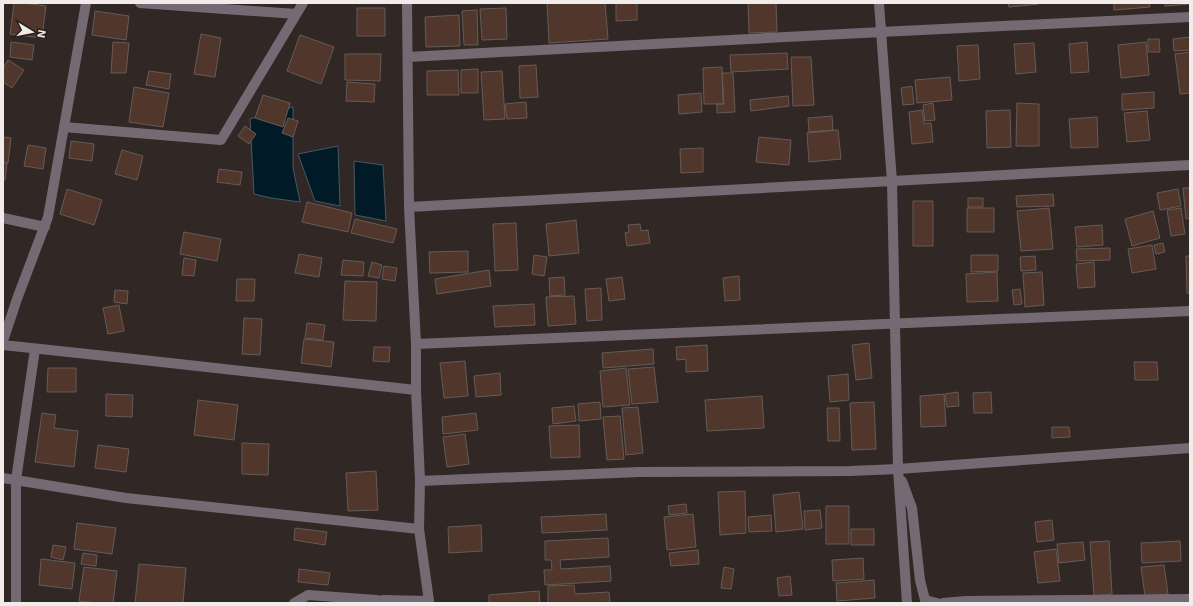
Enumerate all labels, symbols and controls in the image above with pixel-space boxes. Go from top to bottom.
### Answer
north arrow [12,12,52,52]
text: N [35,29,49,39]

